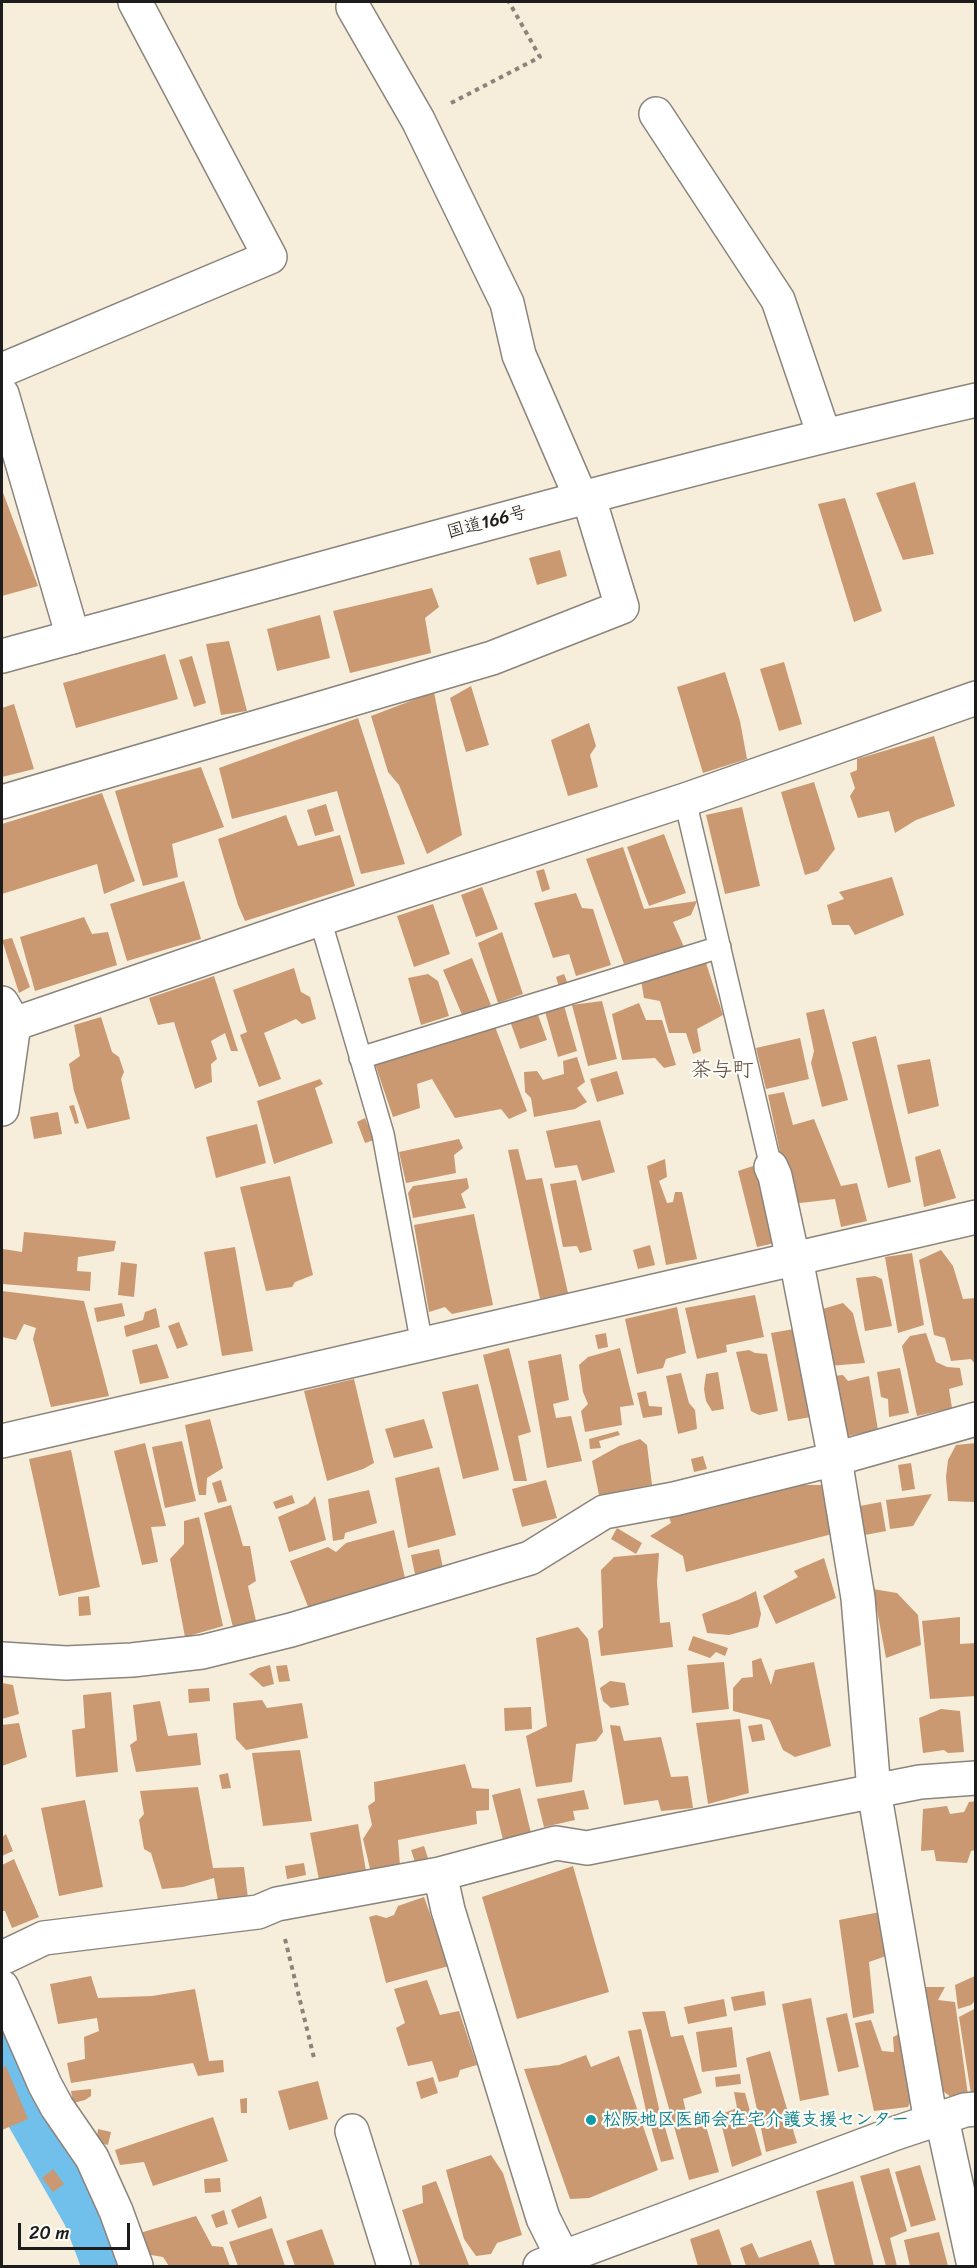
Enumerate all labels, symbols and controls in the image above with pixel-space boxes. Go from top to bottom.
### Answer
street label: 国道166号 [445,502,529,544]
district label: 茶与町 [691,1058,753,1084]
place label: 松阪地区医師会在宅介護支援センター [603,2109,909,2131]
marker: 松阪地区医師会在宅介護支援センター [584,2113,598,2127]
scale bar [21,2211,134,2249]
text: 20 m [29,2217,69,2249]

